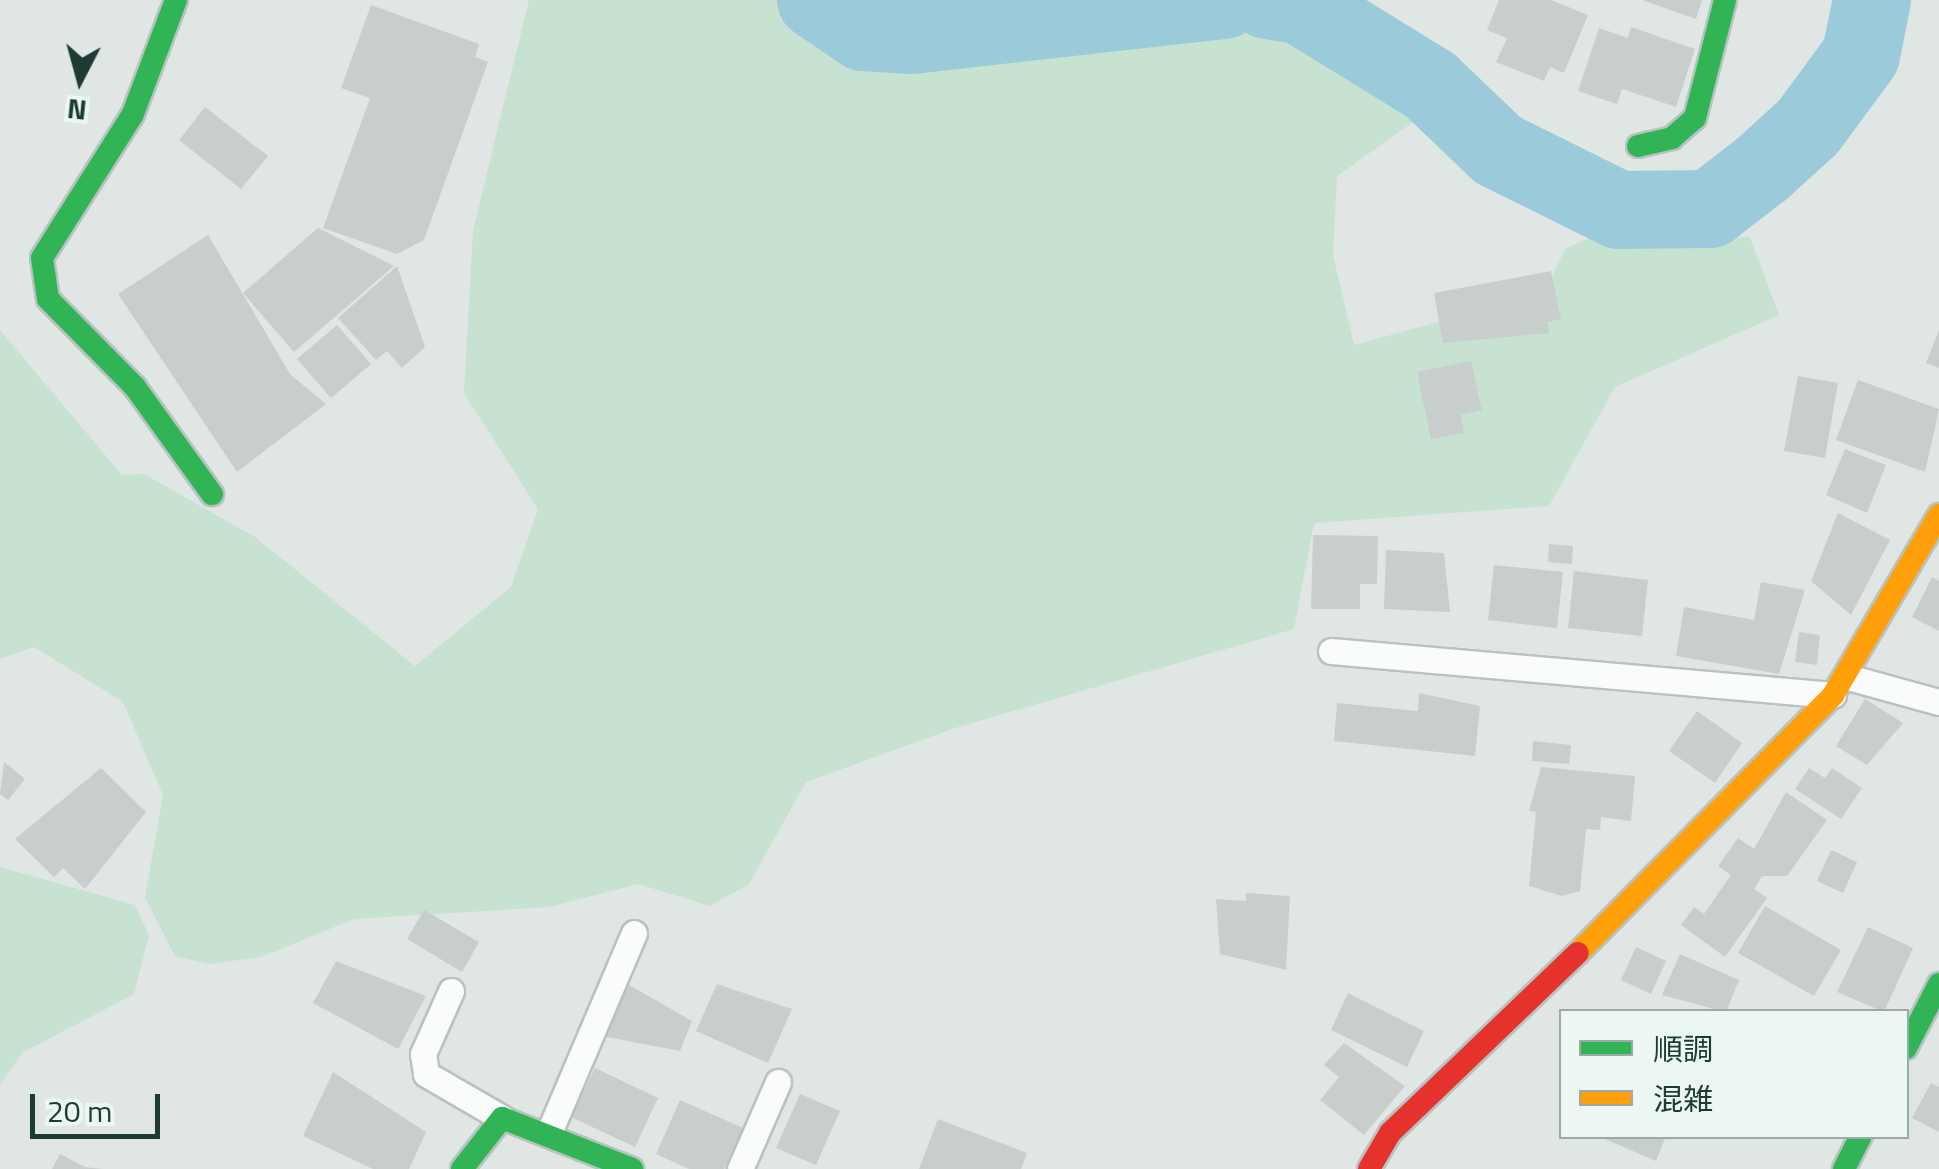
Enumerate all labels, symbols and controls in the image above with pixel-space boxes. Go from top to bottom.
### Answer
north arrow [30,30,130,130]
text: N [65,88,89,133]
legend [1559,1009,1909,1139]
text: 順調 [1653,1026,1713,1072]
scale bar [35,1074,165,1136]
text: 混雑 [1653,1076,1713,1122]
text: 20 m [47,1088,112,1134]

